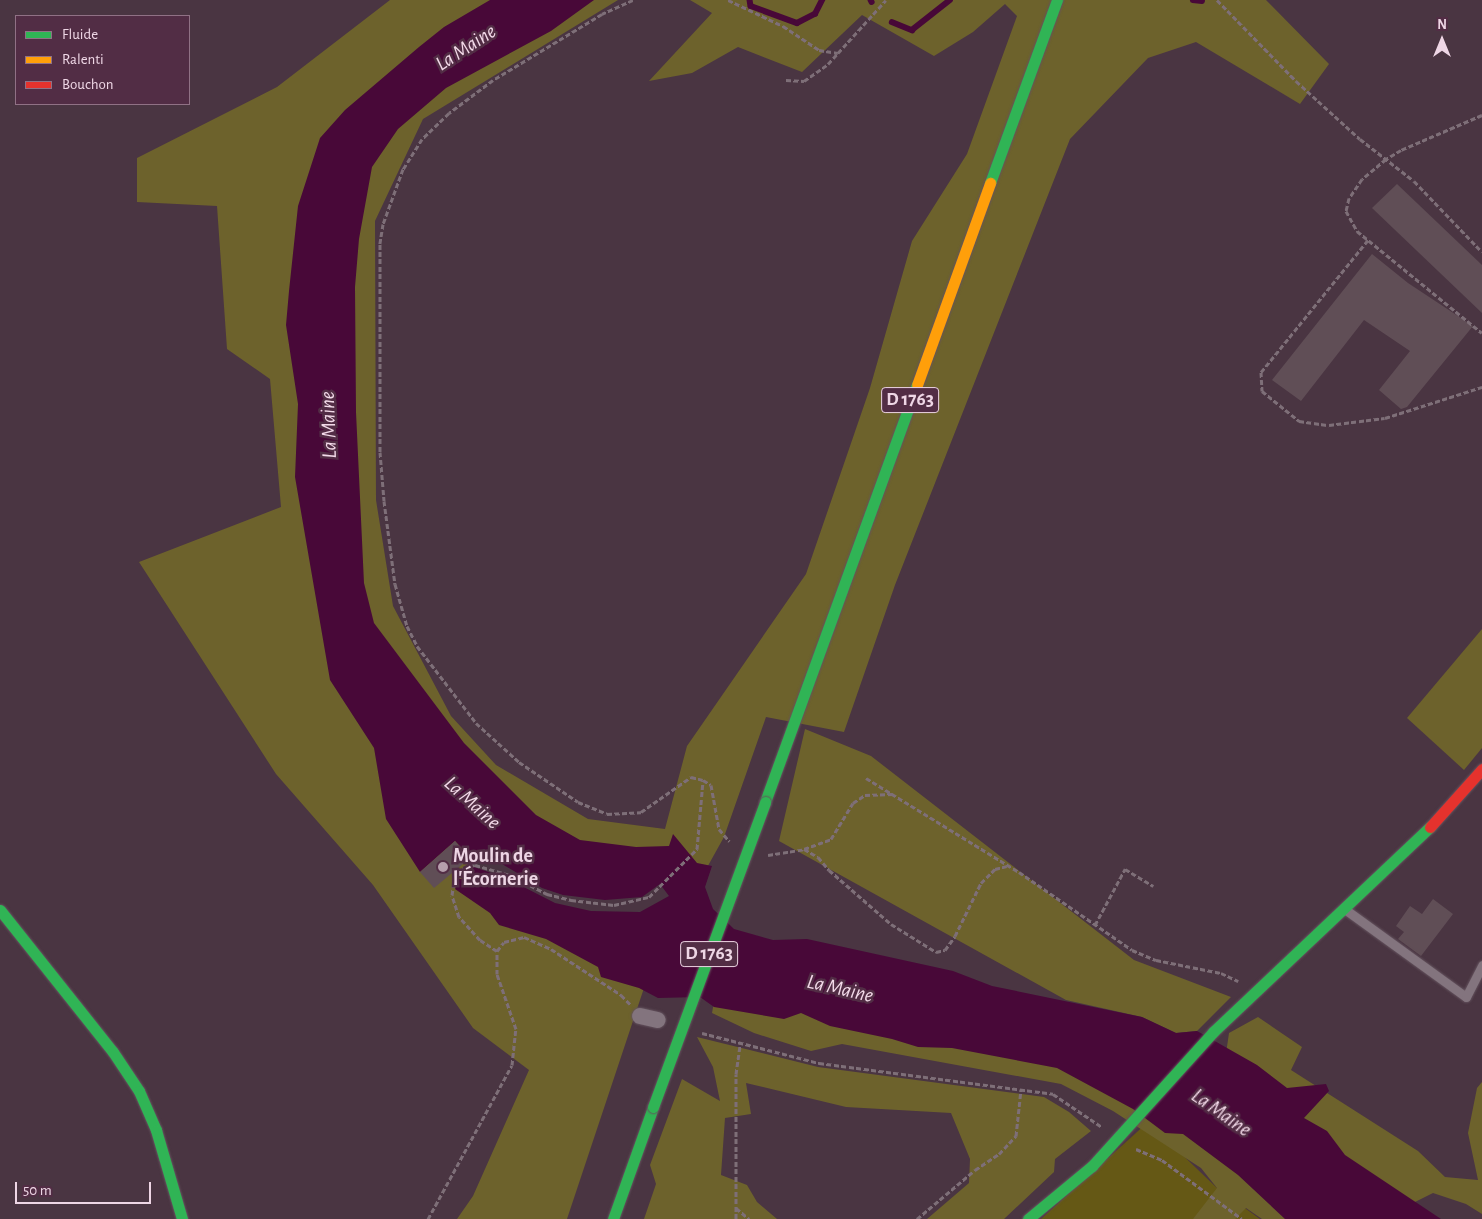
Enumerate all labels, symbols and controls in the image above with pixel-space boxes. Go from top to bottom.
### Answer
legend [15,15,190,105]
north arrow [1417,15,1467,65]
text: N [1437,18,1447,32]
water label: La Maine [431,19,501,77]
text: Fluide [62,27,98,42]
text: Ralenti [62,52,104,67]
text: Bouchon [62,77,113,92]
road number: D 1763 [880,384,940,416]
water label: La Maine [315,391,343,459]
water label: La Maine [439,771,505,835]
place label: Moulin de l'Écornerie [453,844,538,891]
marker: Moulin de l'Écornerie [437,861,449,873]
road number: D 1763 [679,938,739,971]
water label: La Maine [804,969,876,1009]
water label: La Maine [1186,1083,1256,1143]
scale bar [18,1172,154,1204]
text: 50 m [23,1183,52,1198]

